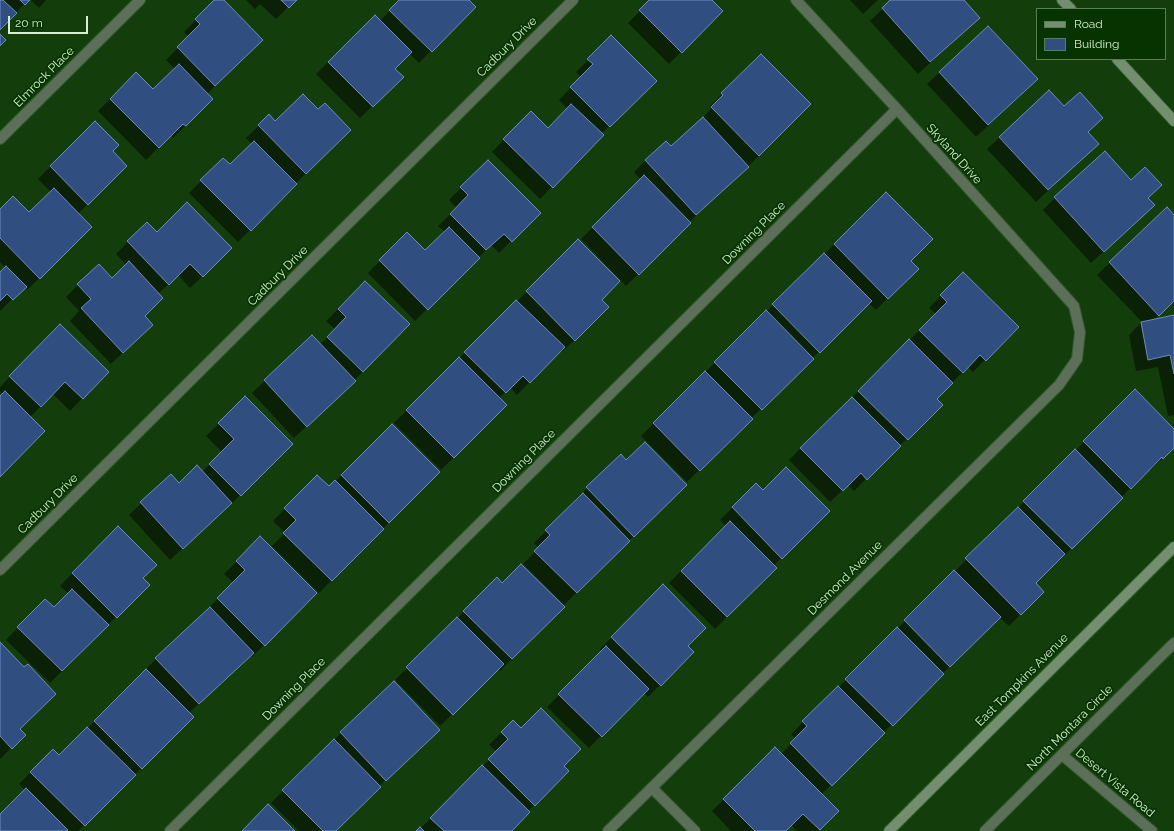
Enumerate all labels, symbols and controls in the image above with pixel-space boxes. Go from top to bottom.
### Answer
scale bar [10,8,90,34]
legend [1036,8,1166,60]
street label: Cadbury Drive [474,14,540,80]
text: 20 m [15,16,43,30]
text: Road [1074,17,1103,31]
text: Building [1074,37,1120,51]
street label: Elmrock Place [11,44,77,110]
street label: Skyland Drive [923,121,985,187]
street label: Downing Place [720,199,788,267]
street label: Cadbury Drive [245,243,311,309]
street label: Downing Place [490,427,558,495]
street label: Cadbury Drive [15,471,81,537]
street label: Desmond Avenue [805,538,885,618]
street label: East Tompkins Avenue [973,631,1071,729]
street label: Downing Place [260,655,328,723]
street label: North Montara Circle [1024,682,1116,774]
street label: Desert Vista Road [1073,746,1157,820]

